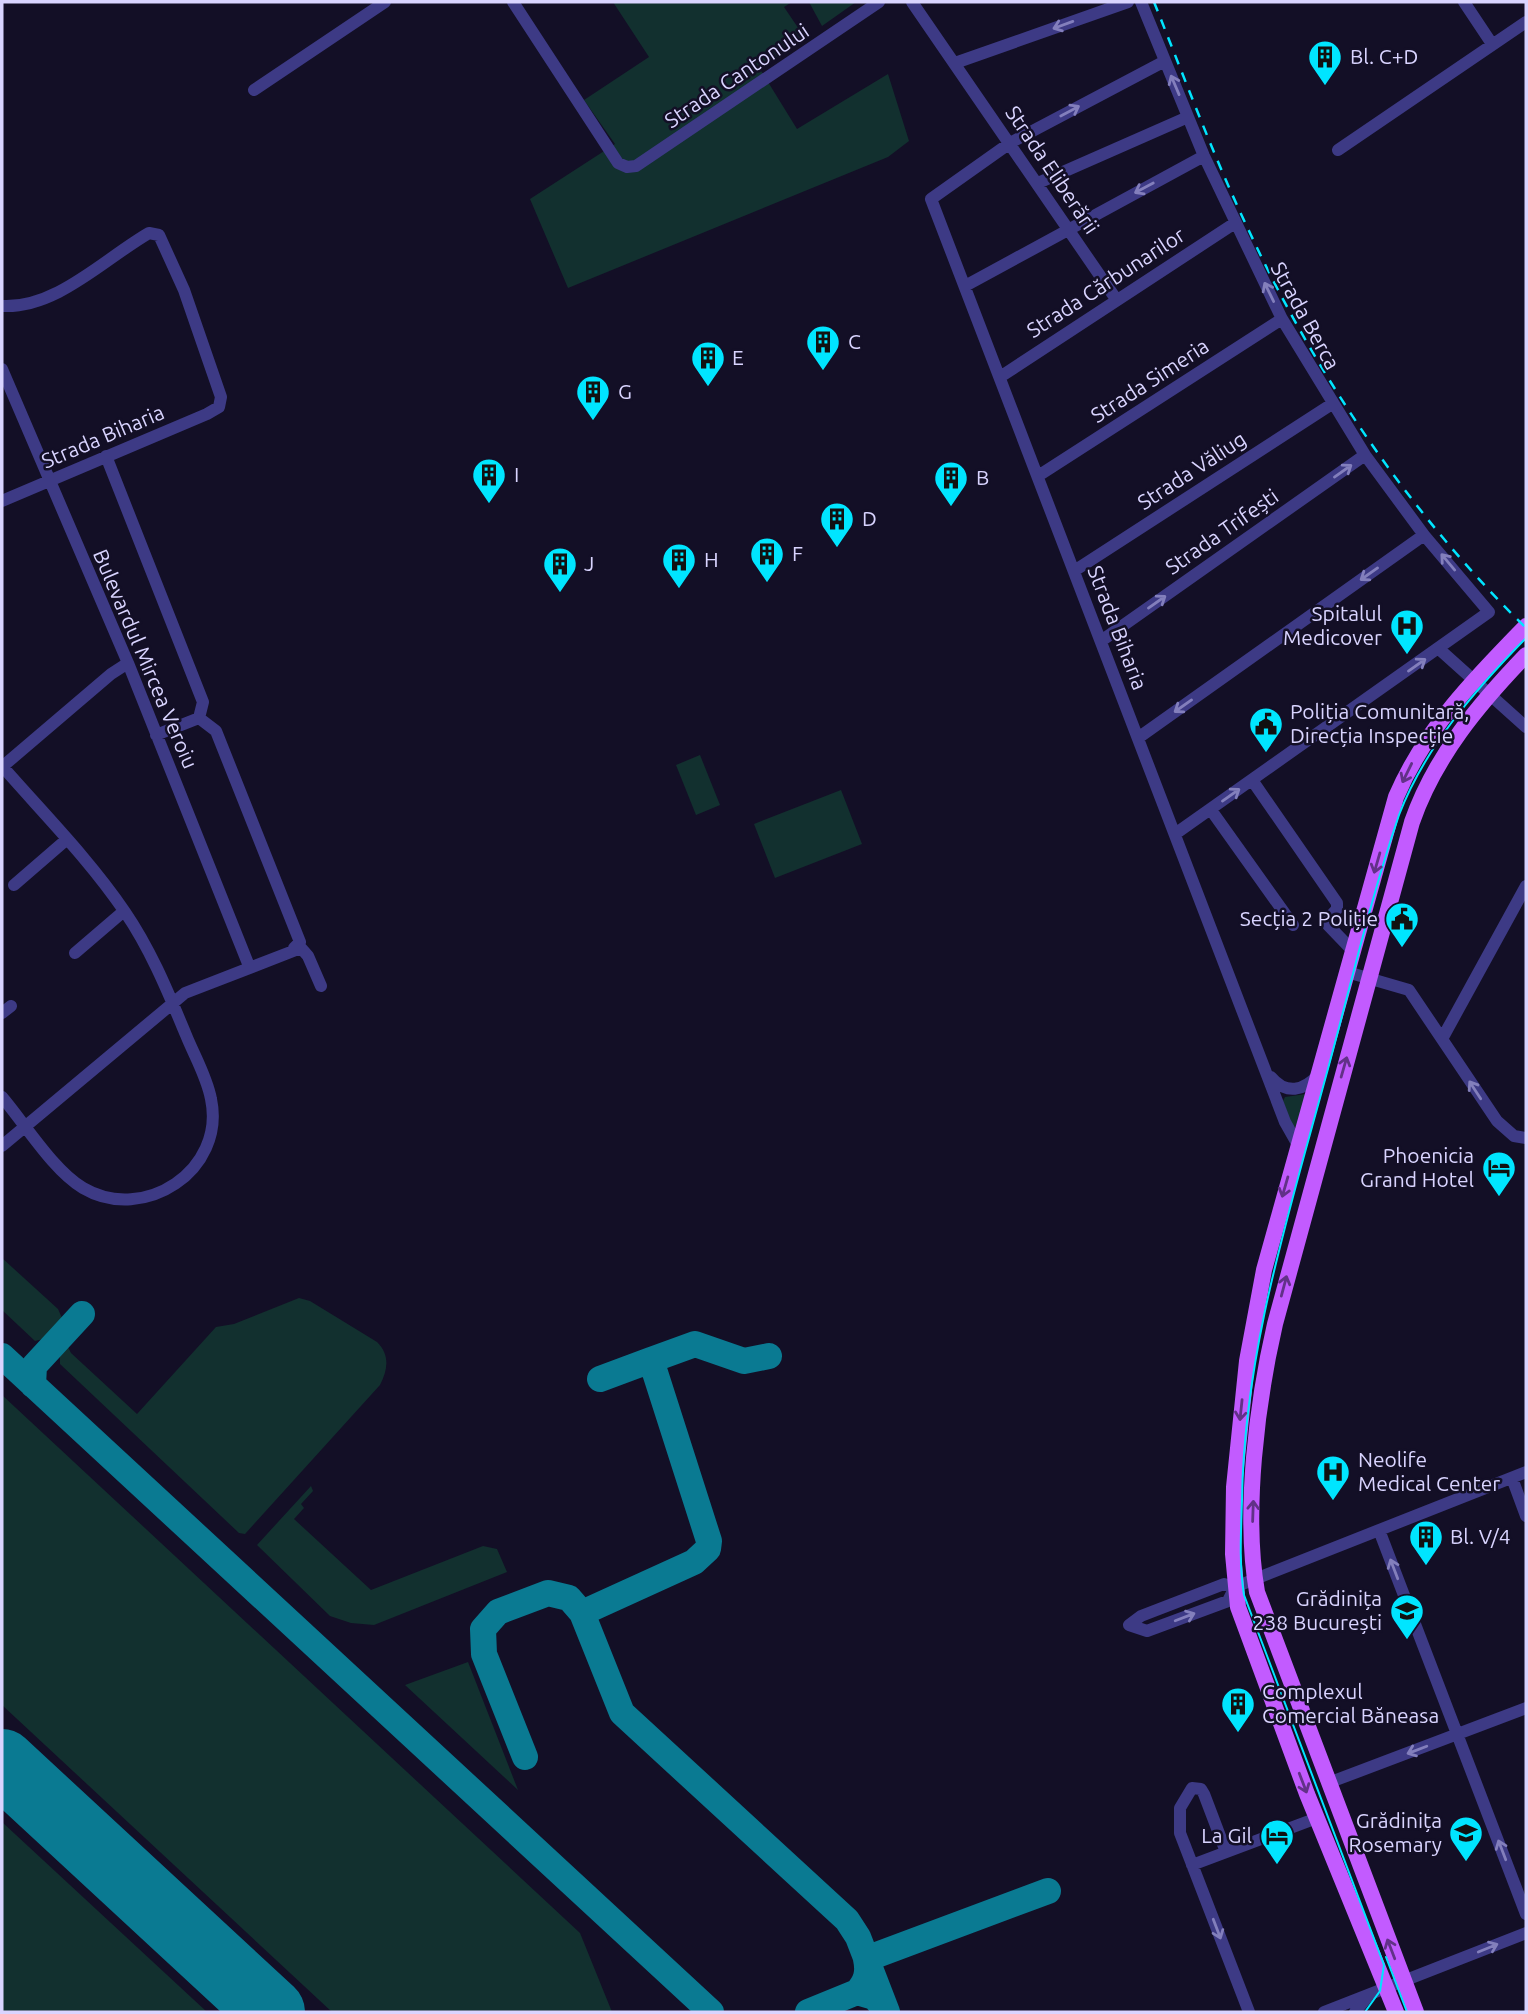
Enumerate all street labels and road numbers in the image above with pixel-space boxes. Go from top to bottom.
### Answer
street label: Strada Cantonului [660,18,813,132]
street label: Strada Eliberării [1001,101,1104,238]
street label: Strada Cărbunarilor [1022,222,1189,342]
street label: Strada Berca [1266,258,1345,373]
street label: Strada Simeria [1086,333,1213,427]
street label: Strada Biharia [38,399,168,473]
street label: Strada Văliug [1133,426,1250,514]
street label: Strada Trifești [1160,484,1282,579]
street label: Bulevardul Mircea Veroiu [89,545,203,772]
street label: Strada Biharia [1083,562,1153,693]

